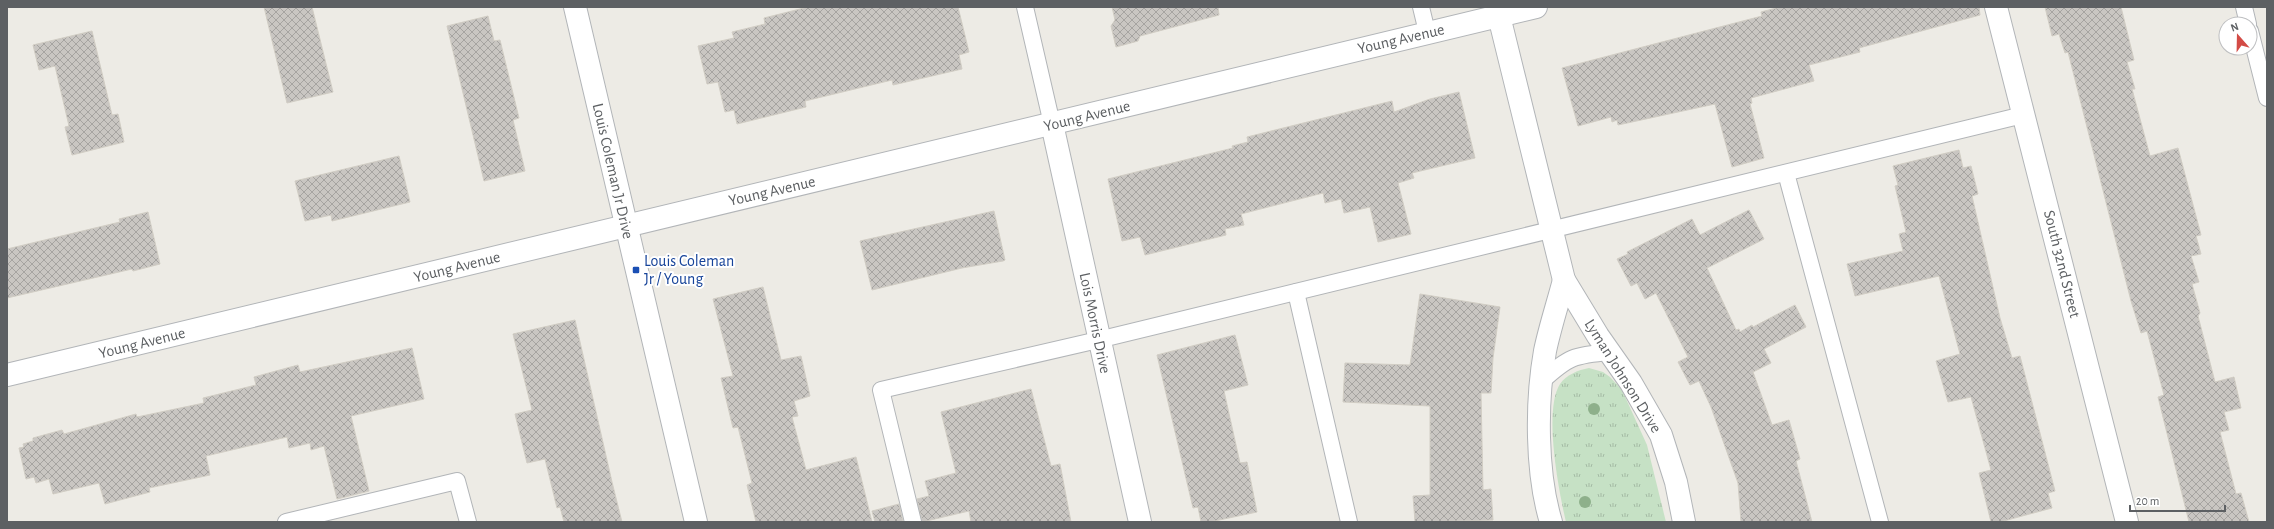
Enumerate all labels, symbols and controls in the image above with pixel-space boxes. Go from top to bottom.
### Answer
north arrow [2218,16,2258,56]
street label: Young Avenue [1356,21,1446,57]
text: N [2229,21,2240,34]
street label: Young Avenue [1042,98,1132,134]
street label: Louis Coleman Jr Drive [590,102,636,240]
street label: Young Avenue [727,173,817,209]
street label: South 32nd Street [2041,209,2083,319]
street label: Young Avenue [412,249,502,285]
place label: Louis Coleman Jr / Young [644,253,734,287]
marker: Louis Coleman Jr / Young [631,265,641,275]
street label: Lois Morris Drive [1076,271,1114,375]
street label: Lyman Johnson Drive [1581,316,1664,436]
street label: Young Avenue [97,325,187,361]
scale bar [2130,487,2225,513]
text: 20 m [2136,495,2159,507]

